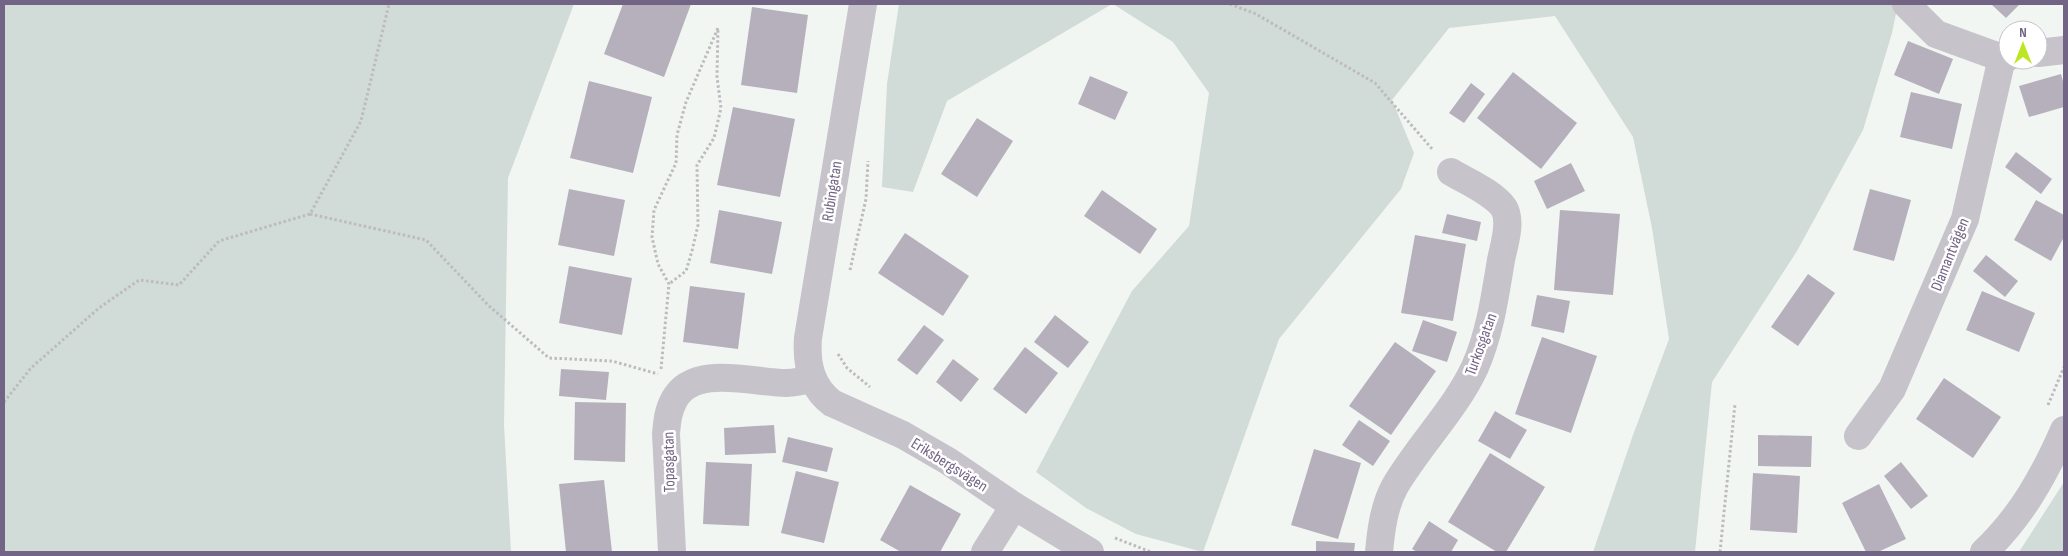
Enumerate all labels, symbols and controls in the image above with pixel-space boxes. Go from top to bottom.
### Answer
north arrow [1998,20,2048,70]
text: N [2019,24,2027,41]
street label: Rubingatan [818,160,847,223]
street label: Diamantvägen [1927,215,1974,294]
street label: Turkosgatan [1461,311,1501,378]
street label: Topasgatan [659,431,680,492]
street label: Eriksbergsvägen [907,434,991,496]

